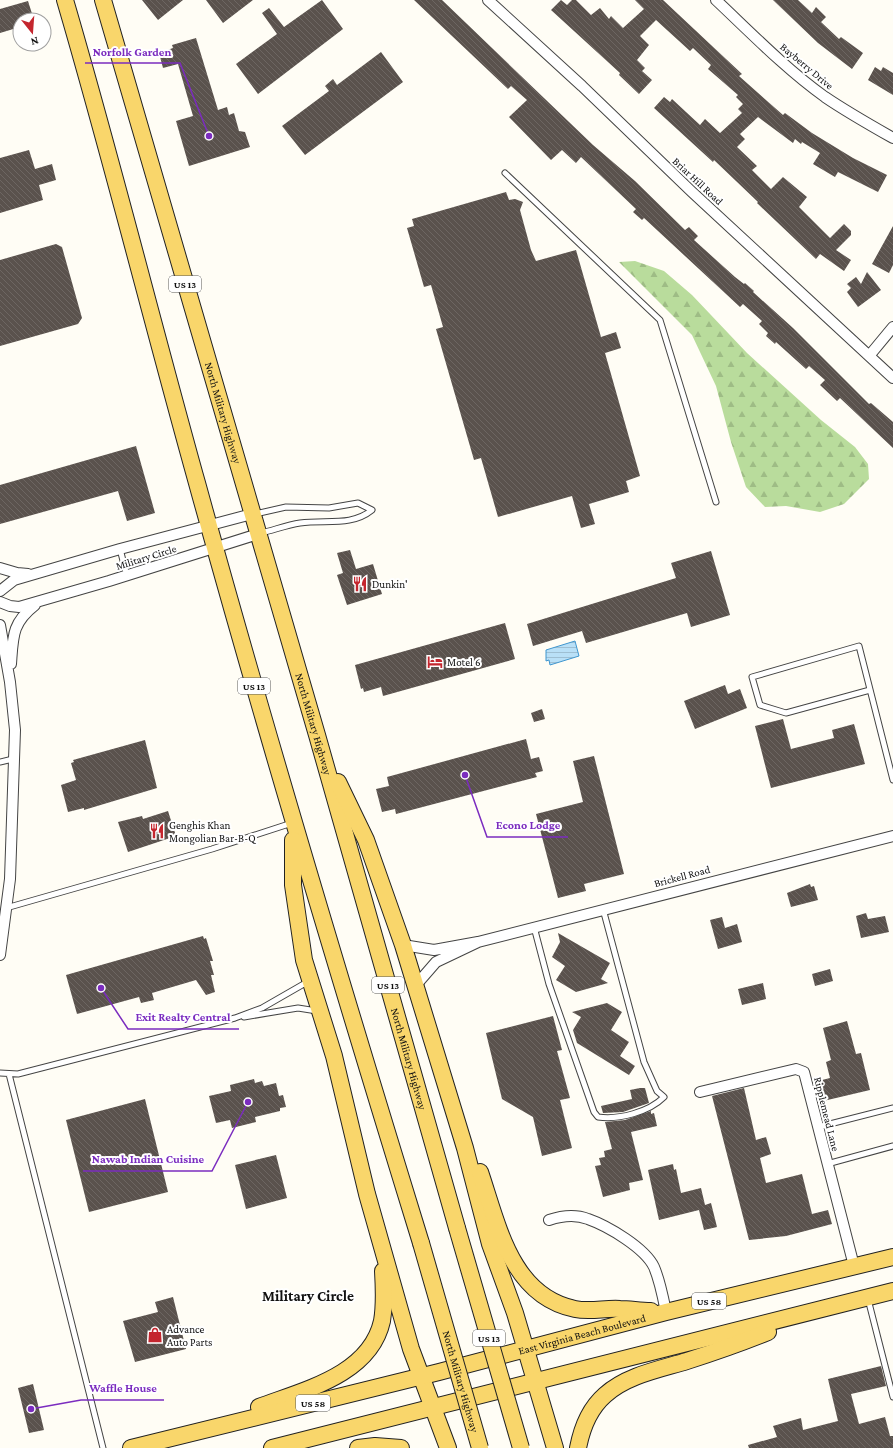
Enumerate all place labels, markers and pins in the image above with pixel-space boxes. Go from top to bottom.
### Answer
callout: Norfolk Garden [85,39,180,63]
restaurant icon: Dunkin' [351,575,369,593]
place label: Dunkin' [372,578,408,590]
hotel icon: Motel 6 [426,653,444,671]
place label: Motel 6 [447,656,481,668]
callout: Econo Lodge [487,813,568,837]
place label: Genghis Khan Mongolian Bar-B-Q [169,819,256,845]
restaurant icon: Genghis Khan Mongolian Bar-B-Q [148,822,166,840]
callout: Exit Realty Central [128,1005,239,1029]
callout: Nawab Indian Cuisine [83,1147,212,1171]
place label: Advance Auto Parts [167,1323,212,1348]
shop icon: Advance Auto Parts [146,1326,164,1344]
callout: Waffle House [81,1376,164,1400]

